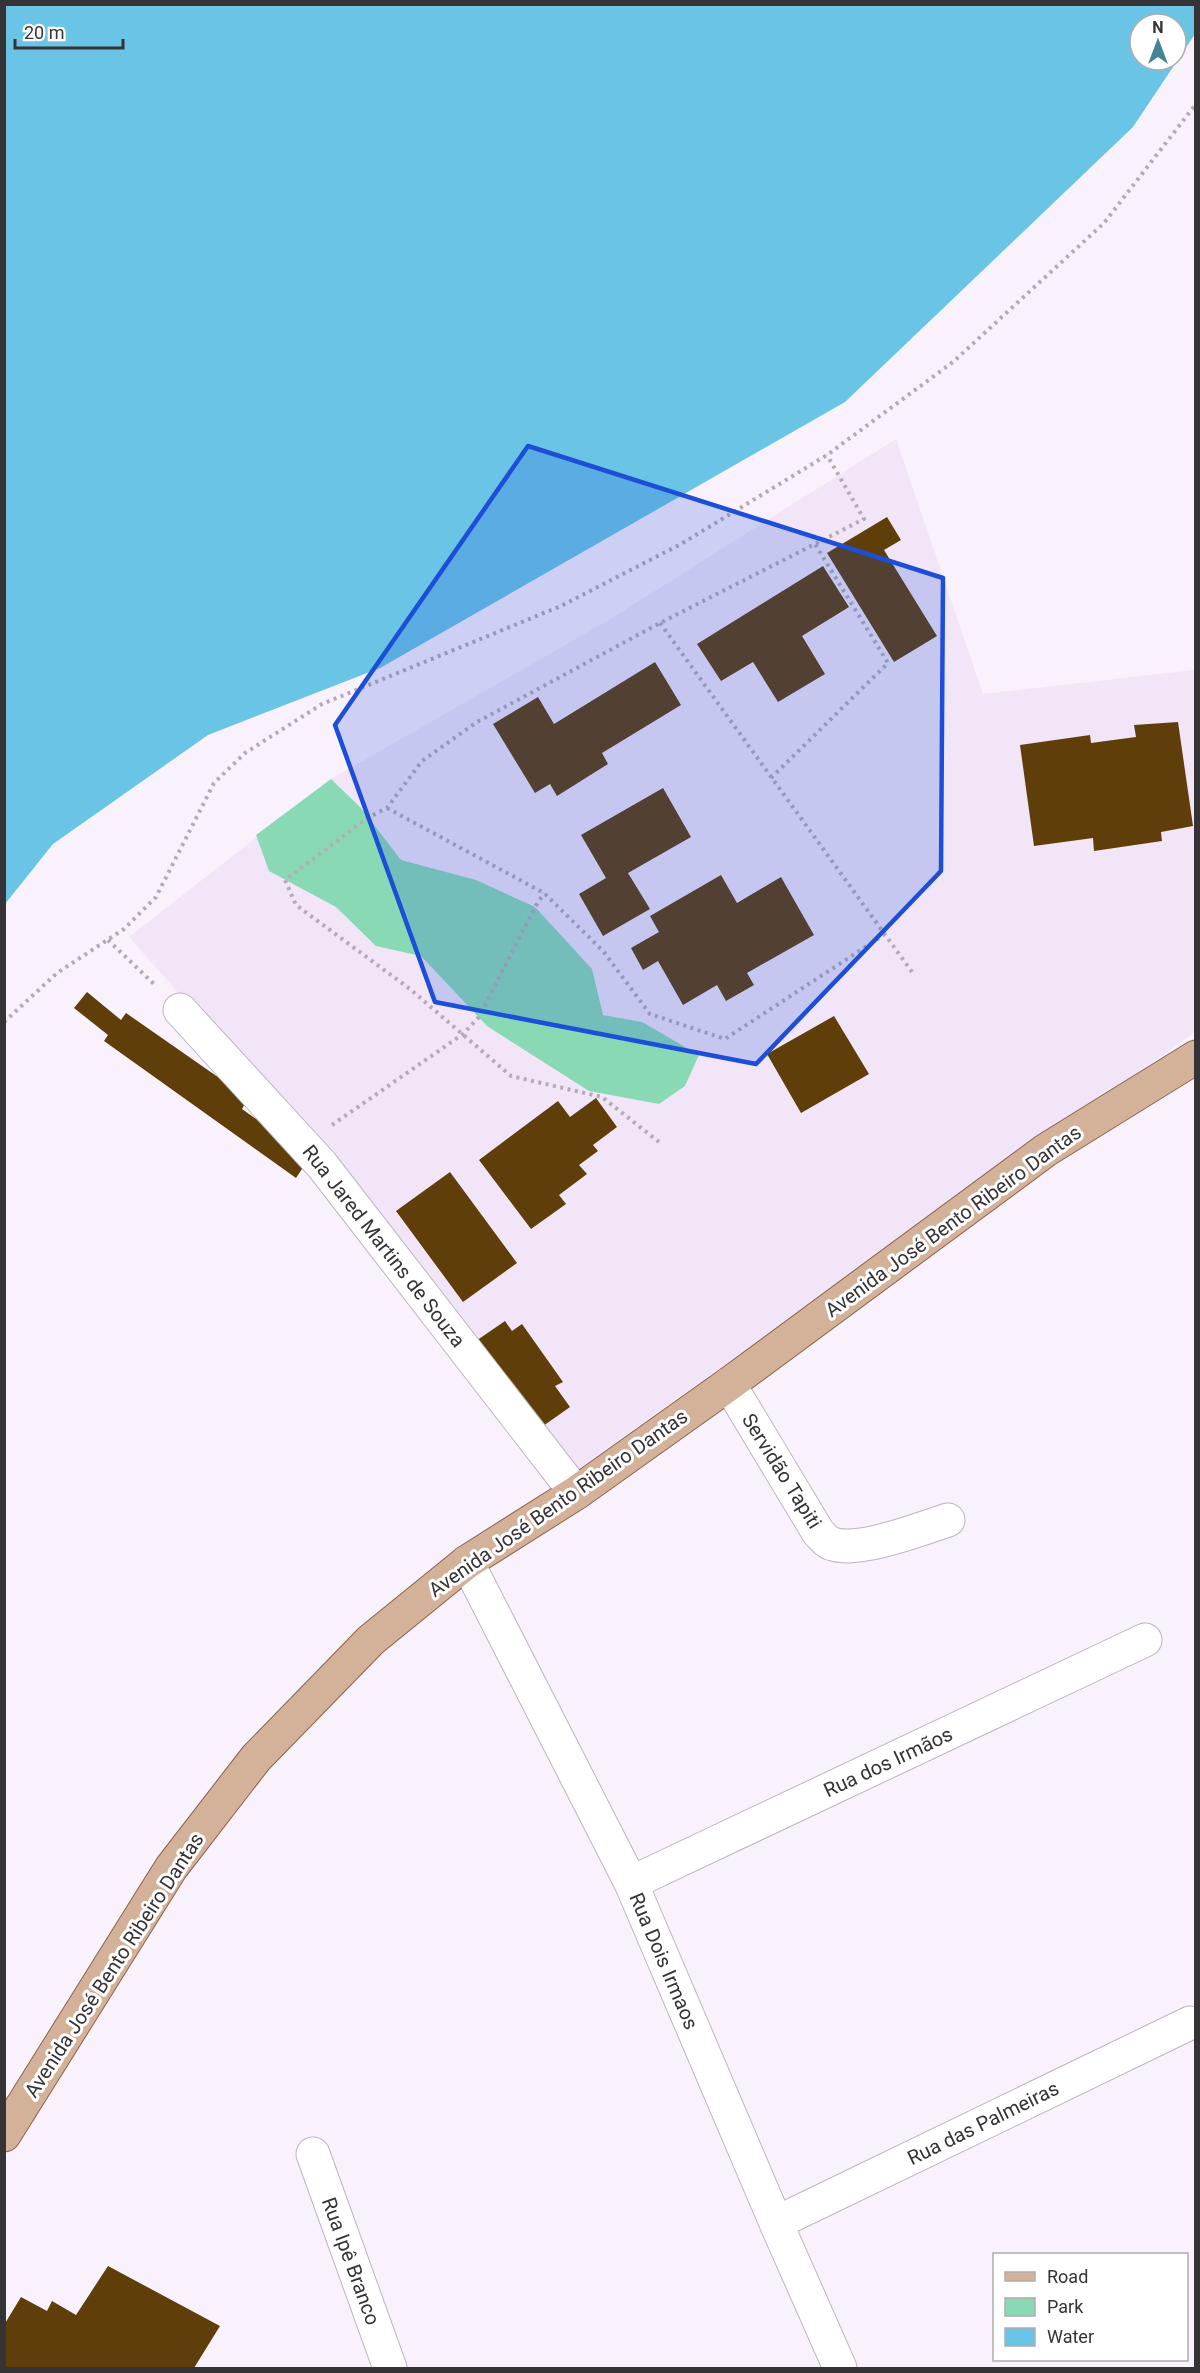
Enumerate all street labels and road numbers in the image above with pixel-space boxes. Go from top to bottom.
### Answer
street label: Avenida José Bento Ribeiro Dantas [820,1120,1086,1322]
street label: Rua Jared Martins de Souza [298,1140,470,1352]
street label: Avenida José Bento Ribeiro Dantas [424,1404,692,1602]
street label: Servidão Tapiti [737,1409,827,1533]
street label: Rua dos Irmãos [820,1722,956,1802]
street label: Avenida José Bento Ribeiro Dantas [19,1828,209,2102]
street label: Rua Dois Irmaos [624,1889,704,2033]
street label: Rua das Palmeiras [903,2076,1063,2170]
street label: Rua Ipê Branco [317,2194,385,2328]

